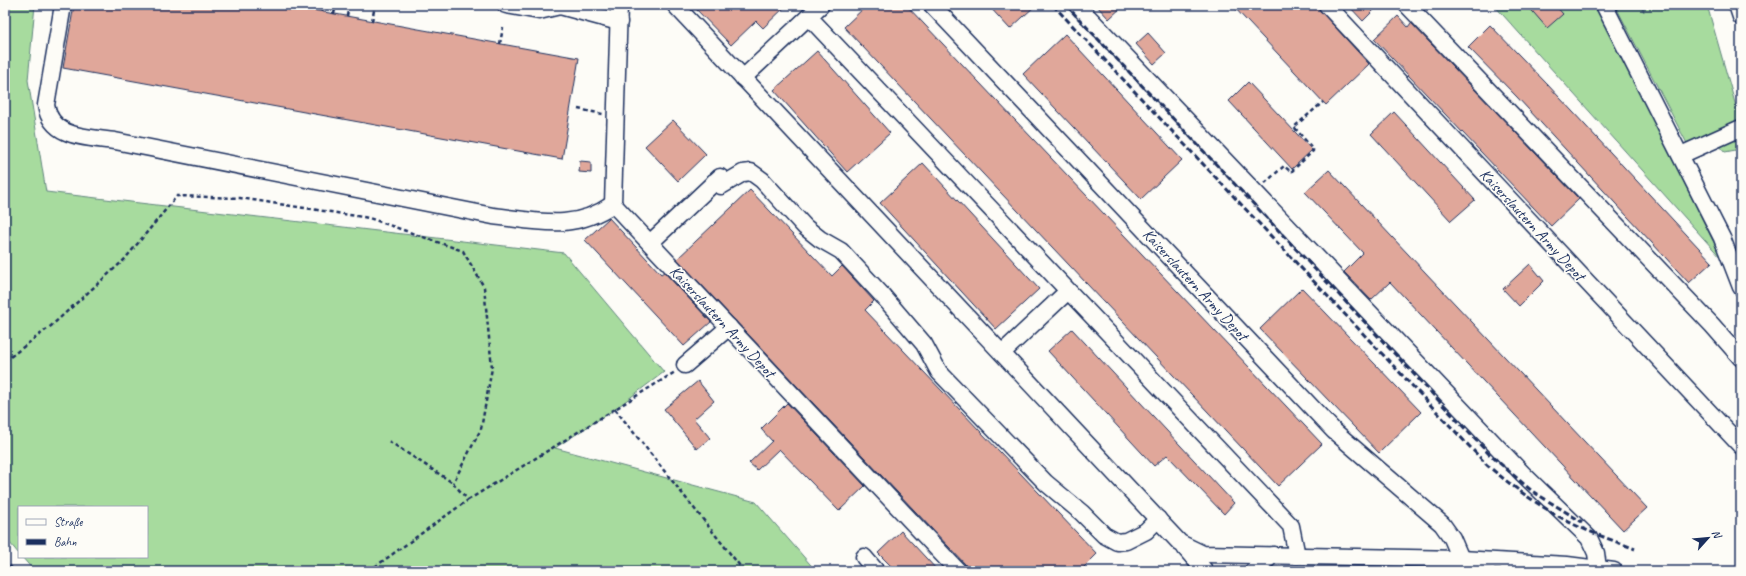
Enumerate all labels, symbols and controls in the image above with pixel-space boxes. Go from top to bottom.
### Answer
street label: Kaiserslautern Army Depot [1475,165,1591,287]
street label: Kaiserslautern Army Depot [1138,225,1254,347]
street label: Kaiserslautern Army Depot [665,262,781,384]
legend [18,506,148,558]
text: Straße [54,514,83,530]
north arrow [1688,518,1728,558]
text: N [1709,527,1726,542]
text: Bahn [54,534,77,550]

